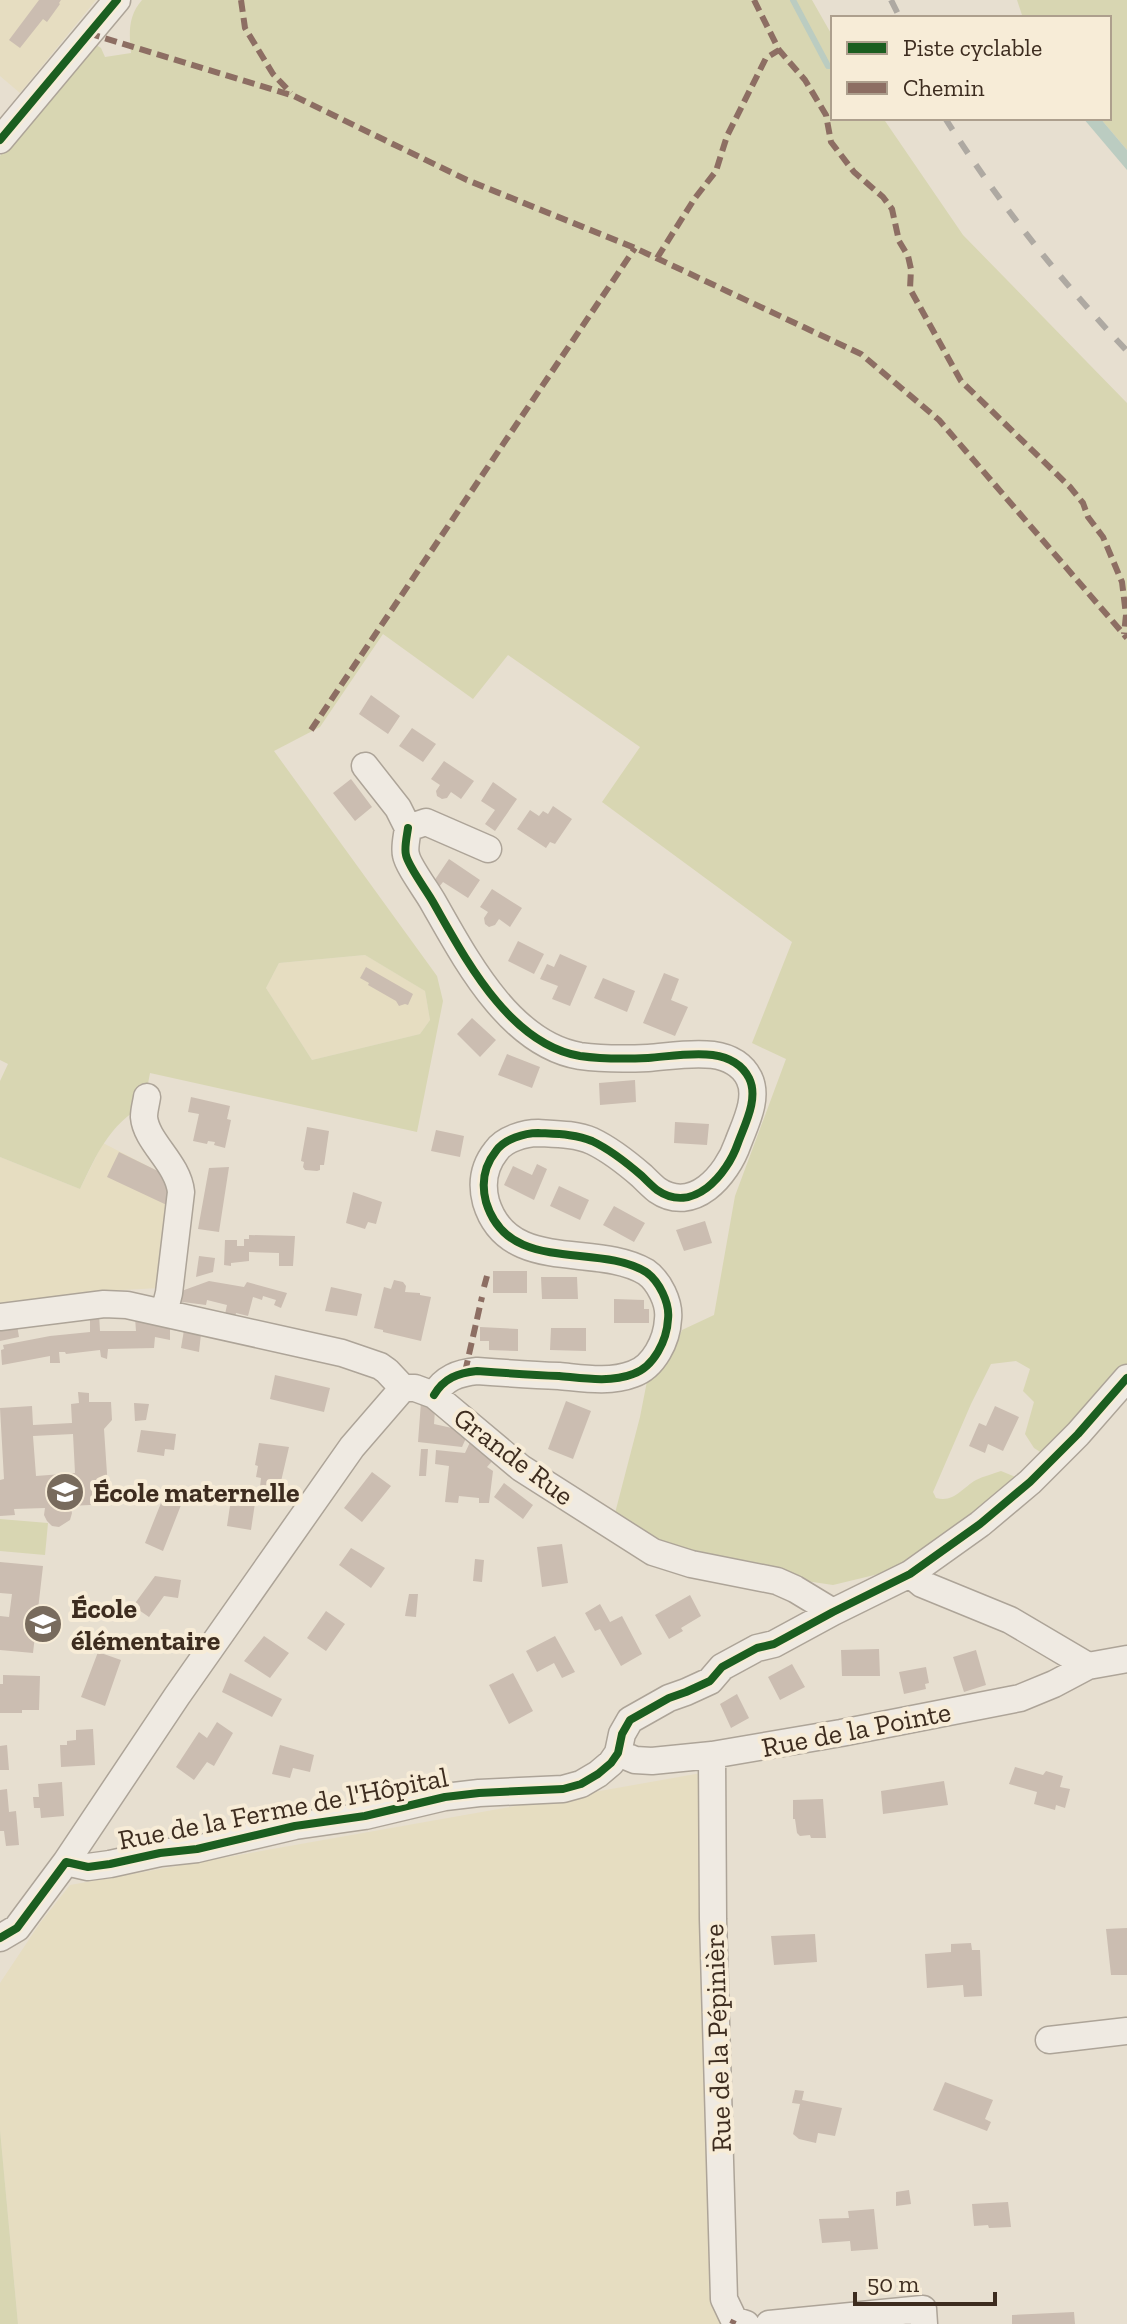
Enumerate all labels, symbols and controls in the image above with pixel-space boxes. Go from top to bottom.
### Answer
legend [831,16,1111,120]
text: Piste cyclable [903,33,1042,62]
text: Chemin [903,73,985,102]
street label: Grande Rue [447,1401,580,1512]
school or university icon: École maternelle [44,1471,86,1513]
place label: École maternelle [93,1476,299,1509]
place label: École élémentaire [71,1592,220,1657]
school or university icon: École élémentaire [22,1603,64,1645]
street label: Rue de la Pointe [759,1695,953,1764]
street label: Rue de la Ferme de l'Hôpital [115,1760,451,1857]
street label: Rue de la Pépinière [697,1923,738,2153]
scale bar [855,2256,995,2306]
text: 50 m [867,2269,920,2298]

